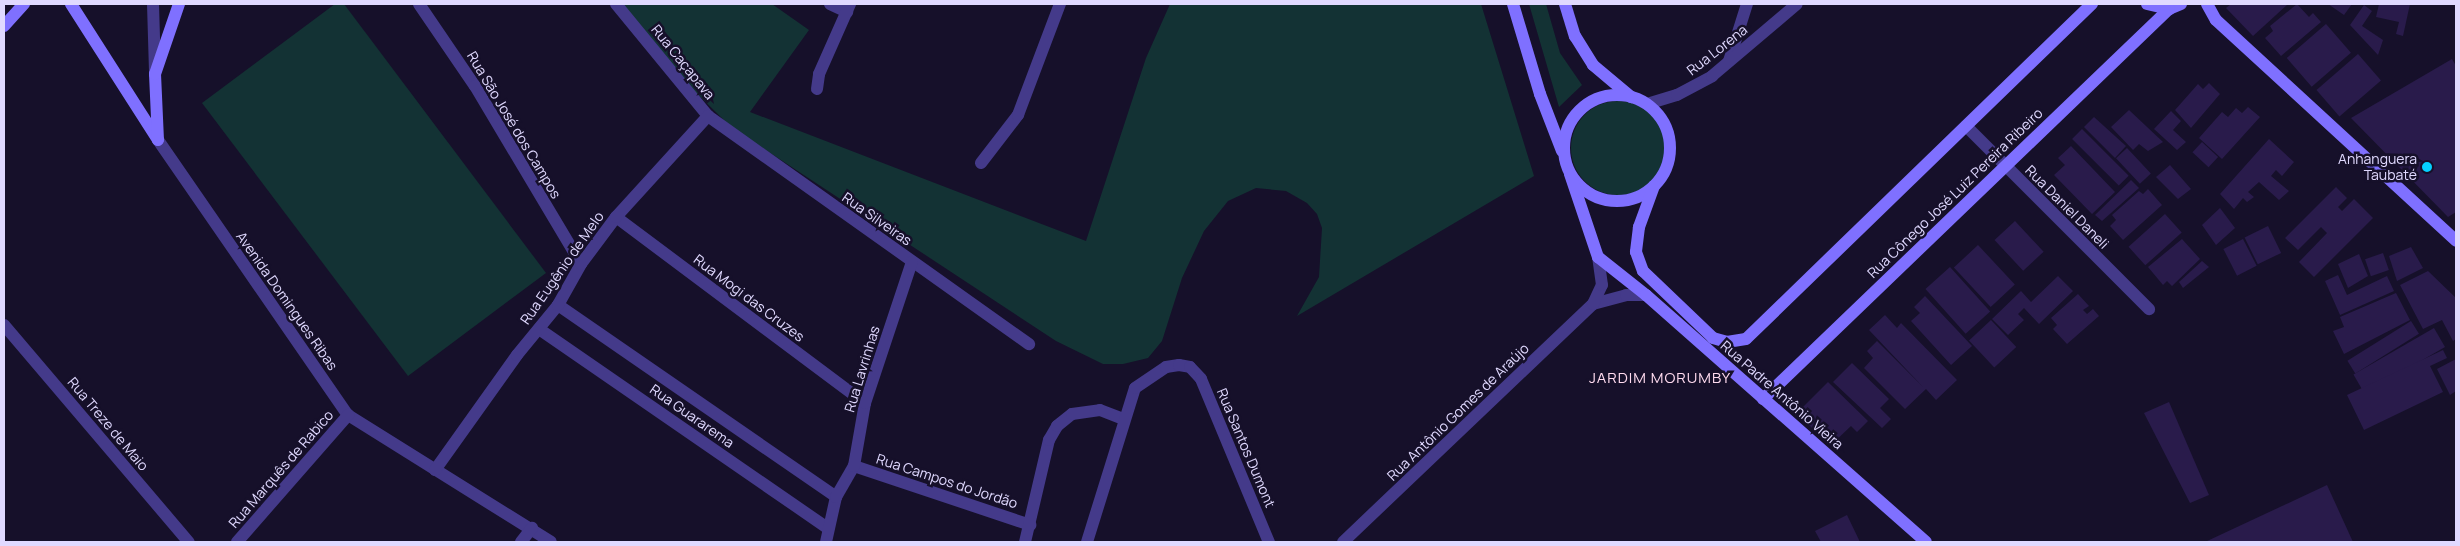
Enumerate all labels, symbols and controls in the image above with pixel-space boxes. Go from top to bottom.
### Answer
street label: Rua Caçapava [648,21,718,103]
street label: Rua Lorena [1683,21,1751,79]
street label: Rua São José dos Campos [463,48,565,202]
street label: Rua Cônego José Luiz Pereira Ribeiro [1864,105,2046,281]
place label: Anhanguera Taubaté [2338,151,2417,184]
marker: Anhanguera Taubaté [2421,161,2433,173]
street label: Rua Daniel Daneli [2022,162,2112,252]
street label: Rua Silveiras [839,189,915,249]
street label: Rua Eugênio de Melo [517,208,607,328]
street label: Avenida Domingues Ribas [233,229,341,373]
street label: Rua Mogi das Cruzes [690,251,808,345]
street label: Rua Lavrinhas [841,324,883,414]
street label: Rua Padre Antônio Vieira [1717,337,1847,453]
street label: Rua Antônio Gomes de Araújo [1384,340,1532,484]
district label: JARDIM MORUMBY [1587,369,1733,387]
street label: Rua Treze de Maio [64,374,152,474]
street label: Rua Guararema [647,381,737,451]
street label: Rua Santos Dumont [1213,386,1279,510]
street label: Rua Marquês de Rabico [225,407,337,531]
street label: Rua Campos do Jordão [874,450,1020,512]

